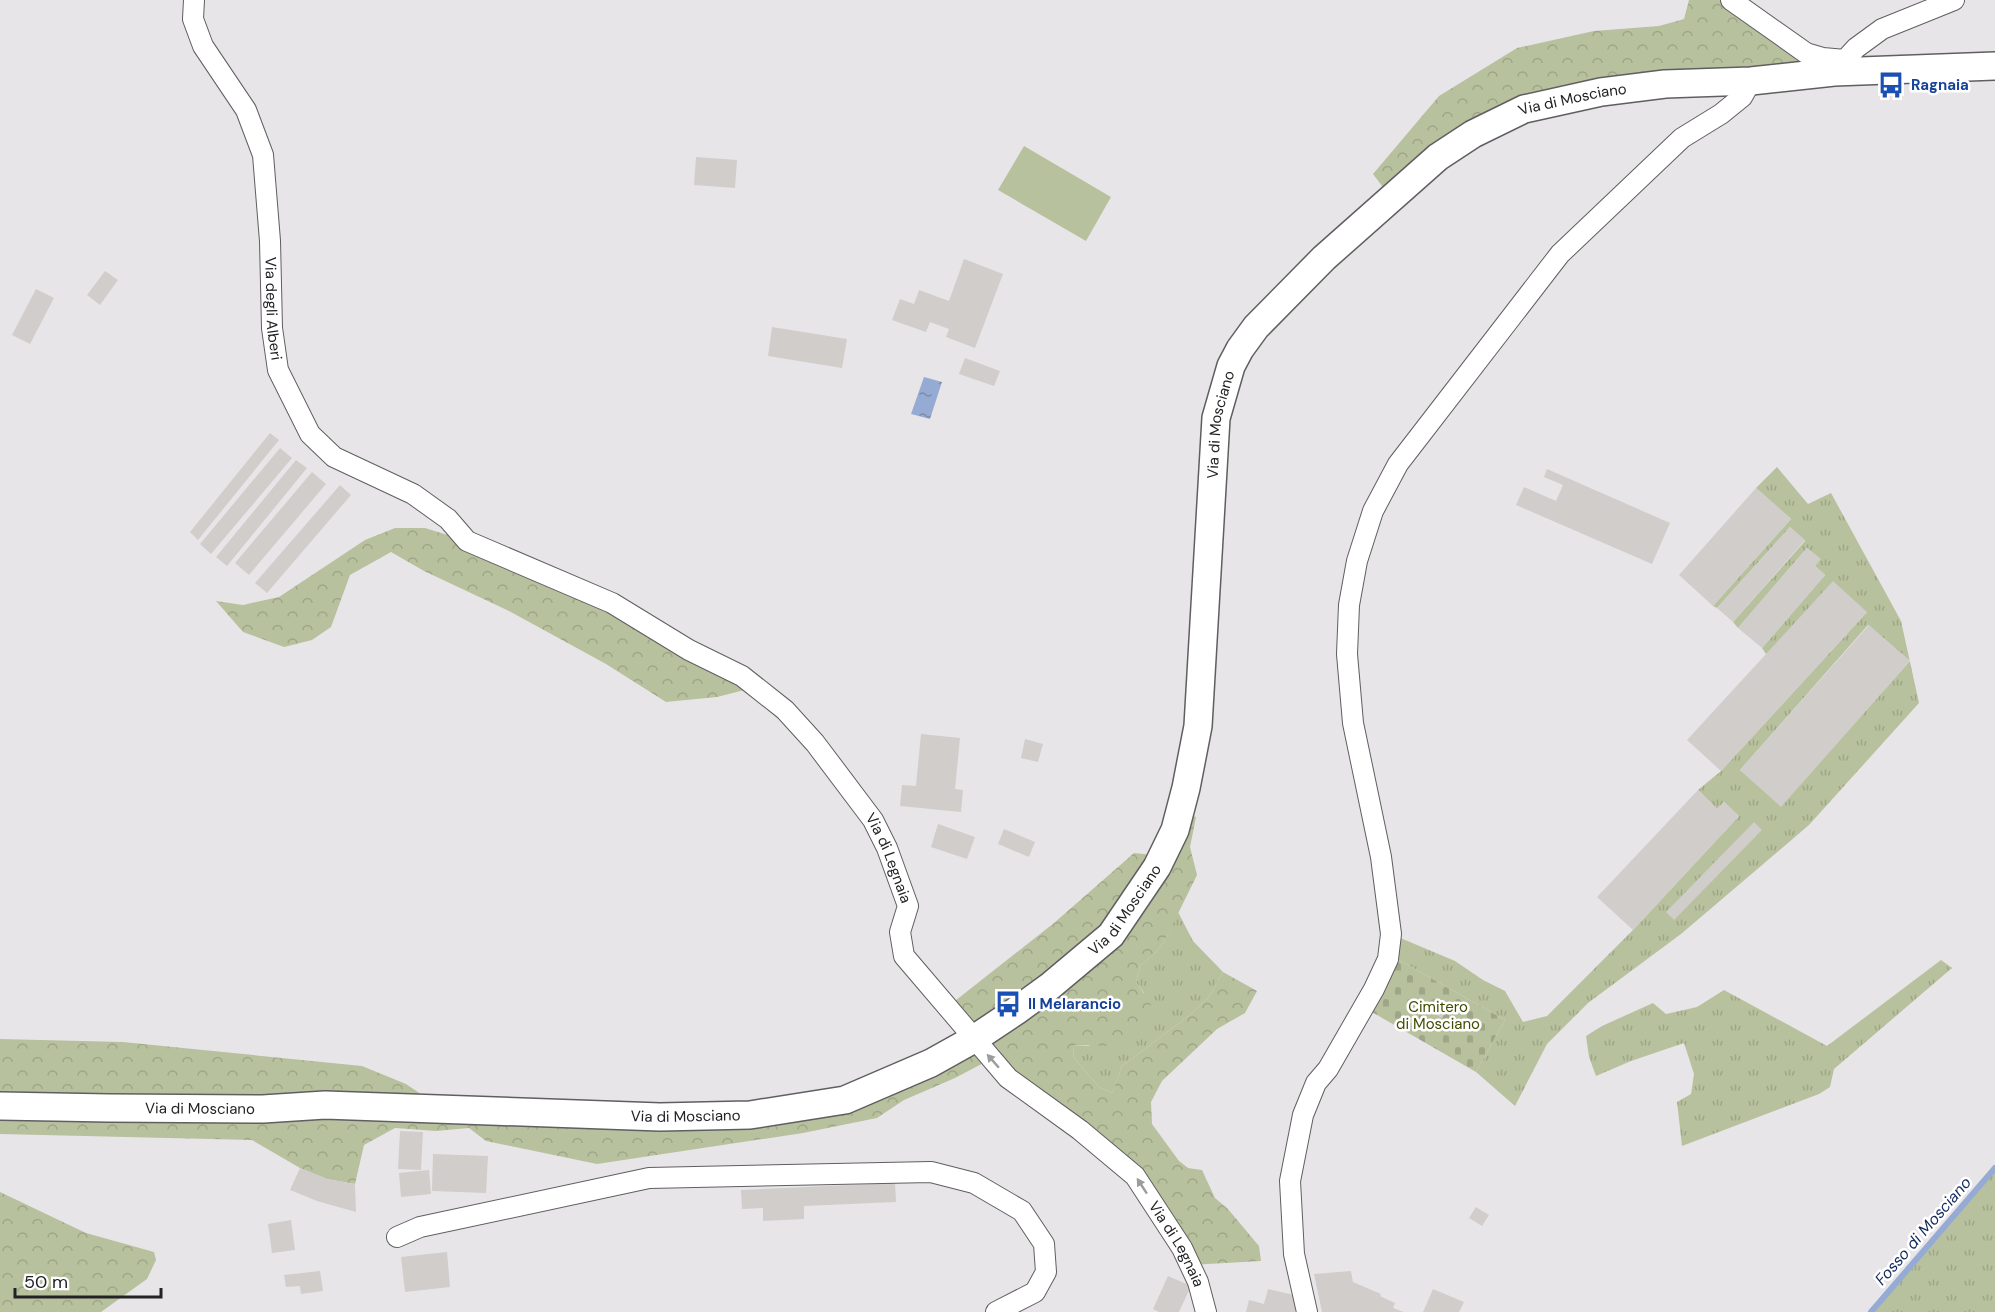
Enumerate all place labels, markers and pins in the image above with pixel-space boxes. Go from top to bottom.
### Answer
bus stop icon: Ragnaia [1876,70,1906,100]
place label: Ragnaia [1911,75,1969,95]
bus stop icon: Il Melarancio [993,989,1023,1019]
place label: Il Melarancio [1028,994,1121,1014]

